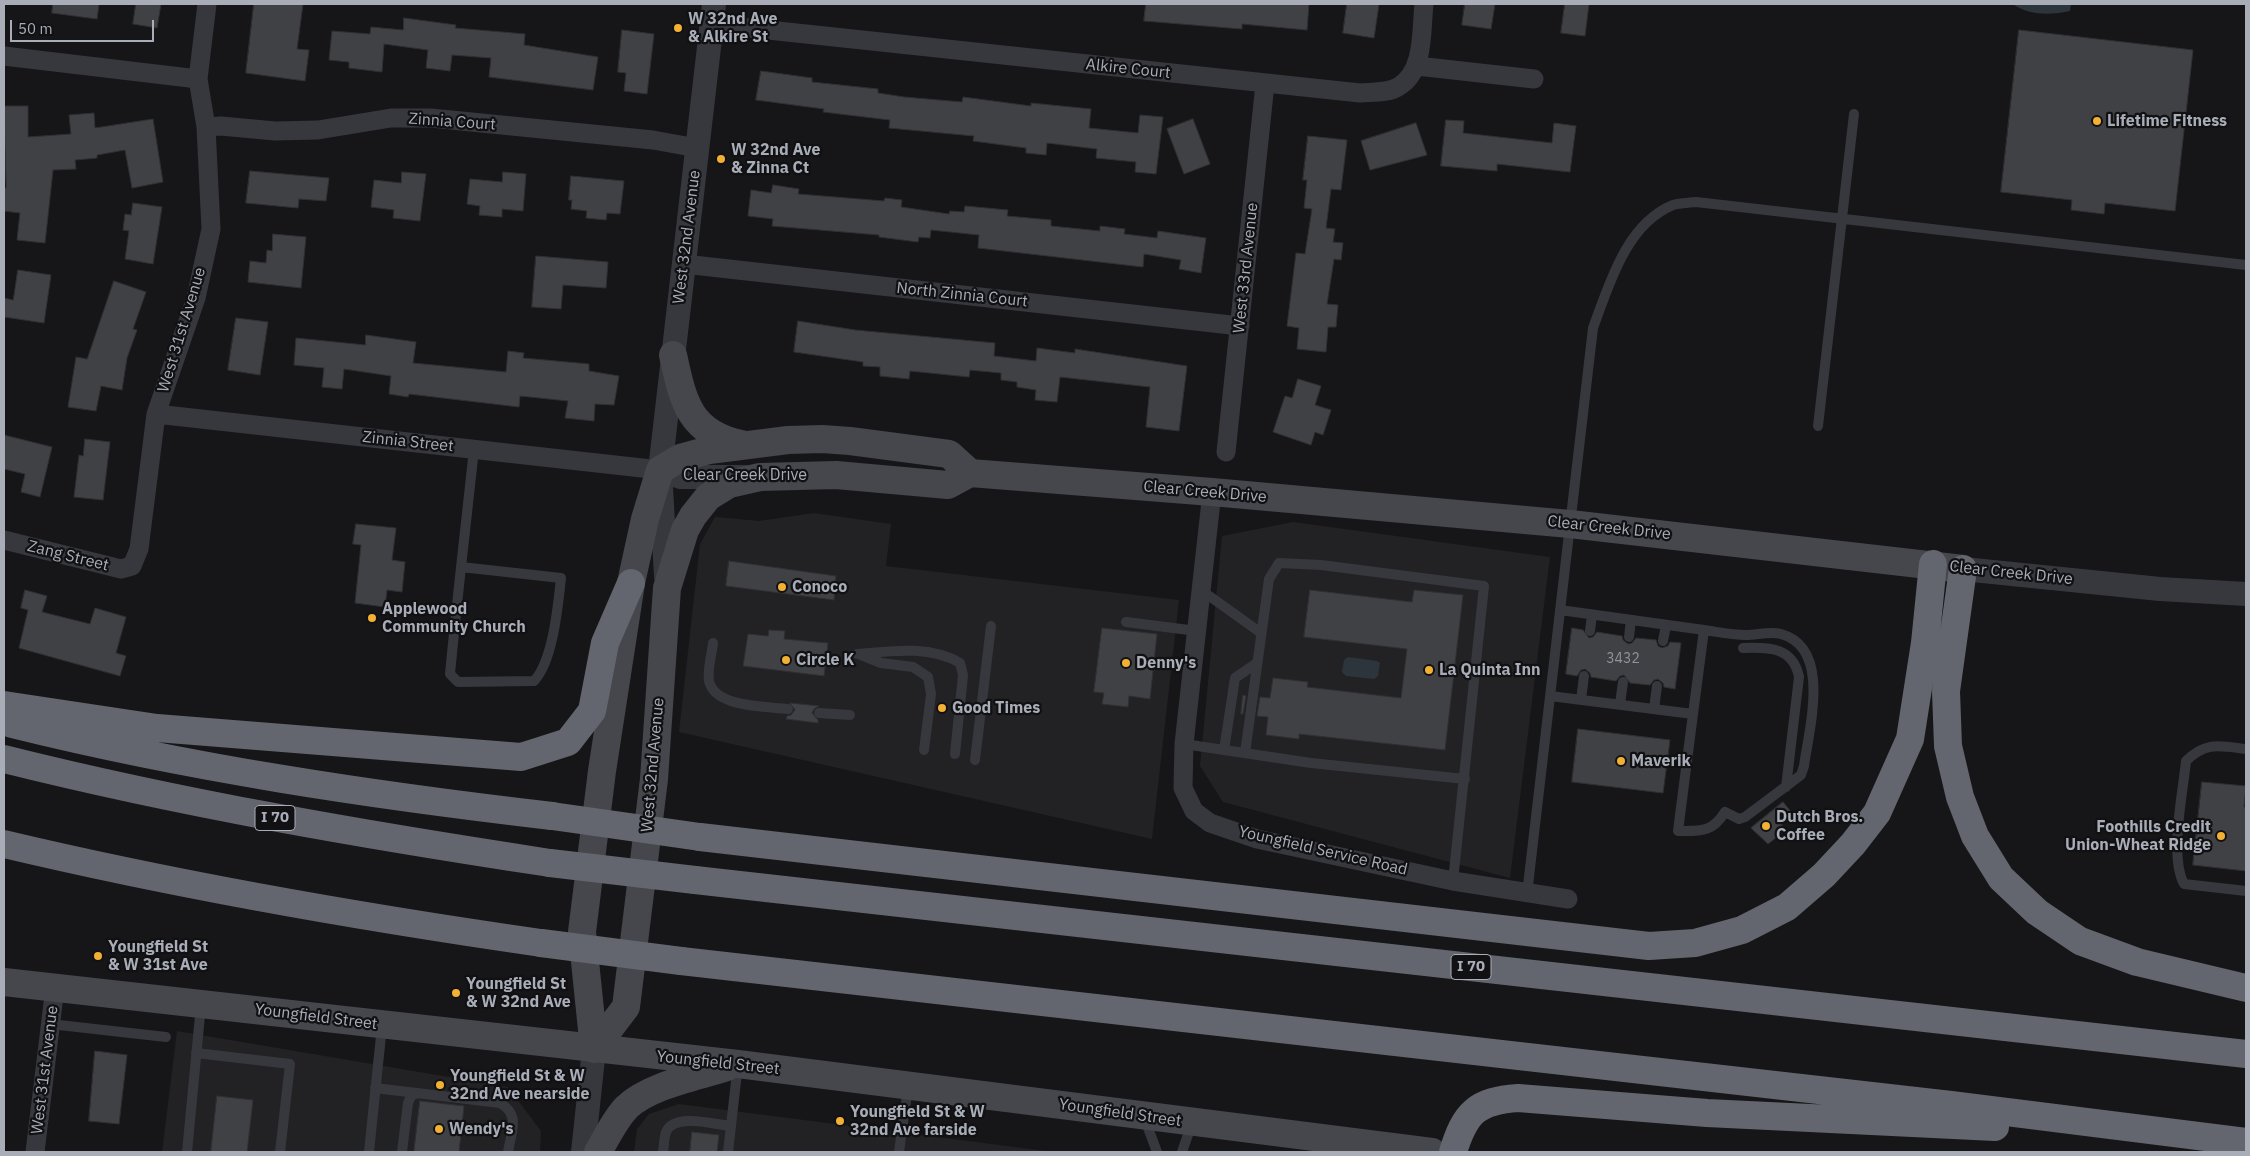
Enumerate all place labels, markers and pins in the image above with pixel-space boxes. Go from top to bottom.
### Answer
place label: W 32nd Ave & Alkire St [688,9,778,47]
marker: W 32nd Ave & Alkire St [672,22,684,34]
place label: Lifetime Fitness [2107,111,2227,131]
marker: Lifetime Fitness [2091,115,2103,127]
place label: W 32nd Ave & Zinna Ct [731,140,821,178]
marker: W 32nd Ave & Zinna Ct [715,153,727,165]
place label: Conoco [792,577,847,597]
marker: Conoco [776,581,788,593]
place label: Applewood Community Church [382,599,526,637]
marker: Applewood Community Church [366,612,378,624]
place label: Circle K [796,650,854,670]
place label: Denny's [1136,653,1196,673]
marker: Circle K [780,654,792,666]
marker: Denny's [1120,657,1132,669]
place label: La Quinta Inn [1439,660,1540,680]
marker: La Quinta Inn [1423,664,1435,676]
place label: Good Times [952,698,1040,718]
marker: Good Times [936,702,948,714]
place label: Maverik [1631,751,1691,771]
marker: Maverik [1615,755,1627,767]
place label: Dutch Bros. Coffee [1776,807,1863,845]
place label: Foothills Credit Union-Wheat Ridge [2065,817,2211,855]
marker: Dutch Bros. Coffee [1760,820,1772,832]
marker: Foothills Credit Union-Wheat Ridge [2215,830,2227,842]
place label: Youngfield St & W 31st Ave [108,937,208,975]
marker: Youngfield St & W 31st Ave [92,950,104,962]
place label: Youngfield St & W 32nd Ave [466,974,571,1012]
marker: Youngfield St & W 32nd Ave [450,987,462,999]
place label: Youngfield St & W 32nd Ave nearside [450,1066,589,1104]
marker: Youngfield St & W 32nd Ave nearside [434,1079,446,1091]
place label: Youngfield St & W 32nd Ave farside [850,1102,985,1140]
marker: Youngfield St & W 32nd Ave farside [834,1115,846,1127]
place label: Wendy's [449,1119,514,1139]
marker: Wendy's [433,1123,445,1135]

